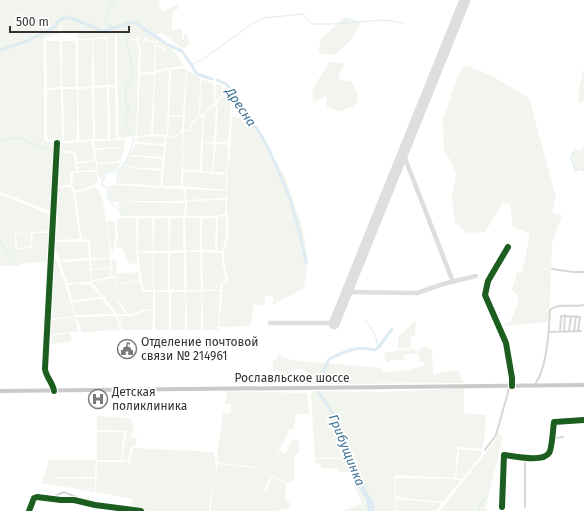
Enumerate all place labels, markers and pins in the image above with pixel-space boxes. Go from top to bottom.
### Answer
place label: Отделение почтовой связи № 214961 [141,335,258,363]
public building icon: Отделение почтовой связи № 214961 [116,338,138,360]
place label: Детская поликлиника [111,385,187,413]
hospital icon: Детская поликлиника [87,388,109,410]

